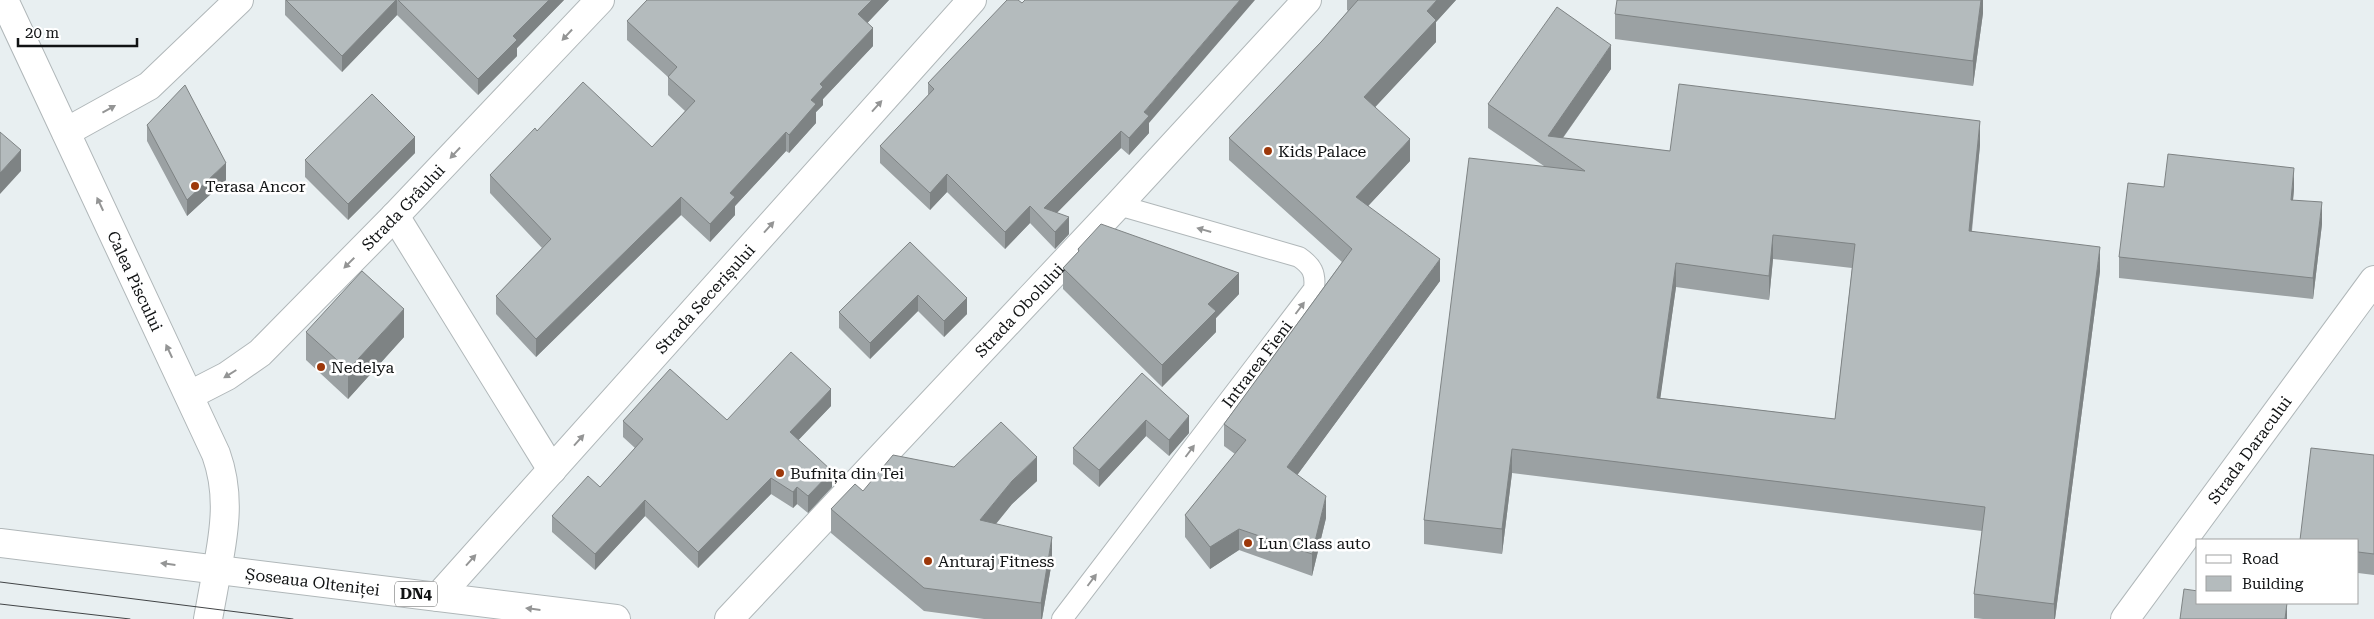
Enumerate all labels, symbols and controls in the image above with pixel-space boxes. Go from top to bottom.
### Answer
scale bar [18,15,136,47]
text: 20 m [25,24,60,42]
one-way arrow [561,29,573,41]
one-way arrow [871,100,883,112]
one-way arrow [103,105,116,114]
place label: Kids Palace [1278,142,1367,161]
marker: Kids Palace [1262,145,1274,157]
one-way arrow [449,147,461,159]
street label: Strada Grâului [357,160,448,254]
place label: Terasa Ancor [205,177,306,196]
marker: Terasa Ancor [189,180,201,192]
one-way arrow [96,197,104,211]
one-way arrow [763,221,775,233]
one-way arrow [1196,225,1211,233]
street label: Calea Piscului [104,228,167,334]
street label: Strada Secerișului [651,240,758,357]
one-way arrow [343,257,355,269]
street label: Strada Obolului [971,259,1068,361]
one-way arrow [1295,301,1305,315]
street label: Intrarea Fieni [1218,317,1296,411]
one-way arrow [165,344,173,358]
place label: Nedelya [331,358,394,377]
marker: Nedelya [315,361,327,373]
one-way arrow [224,369,237,379]
street label: Strada Daracului [2204,392,2295,507]
one-way arrow [574,433,585,446]
one-way arrow [1185,445,1196,458]
place label: Bufnița din Tei [790,464,904,484]
marker: Bufnița din Tei [774,467,786,479]
place label: Lun Class auto [1258,534,1371,553]
marker: Lun Class auto [1242,537,1254,549]
legend [2196,539,2359,604]
text: Road [2242,550,2279,568]
place label: Anturaj Fitness [938,552,1055,571]
one-way arrow [465,555,477,567]
marker: Anturaj Fitness [922,555,934,567]
one-way arrow [160,560,176,568]
street label: Șoseaua Olteniței [244,564,381,599]
one-way arrow [1086,574,1097,587]
text: Building [2242,575,2304,593]
road number: DN4 [395,582,437,606]
one-way arrow [525,604,541,612]

